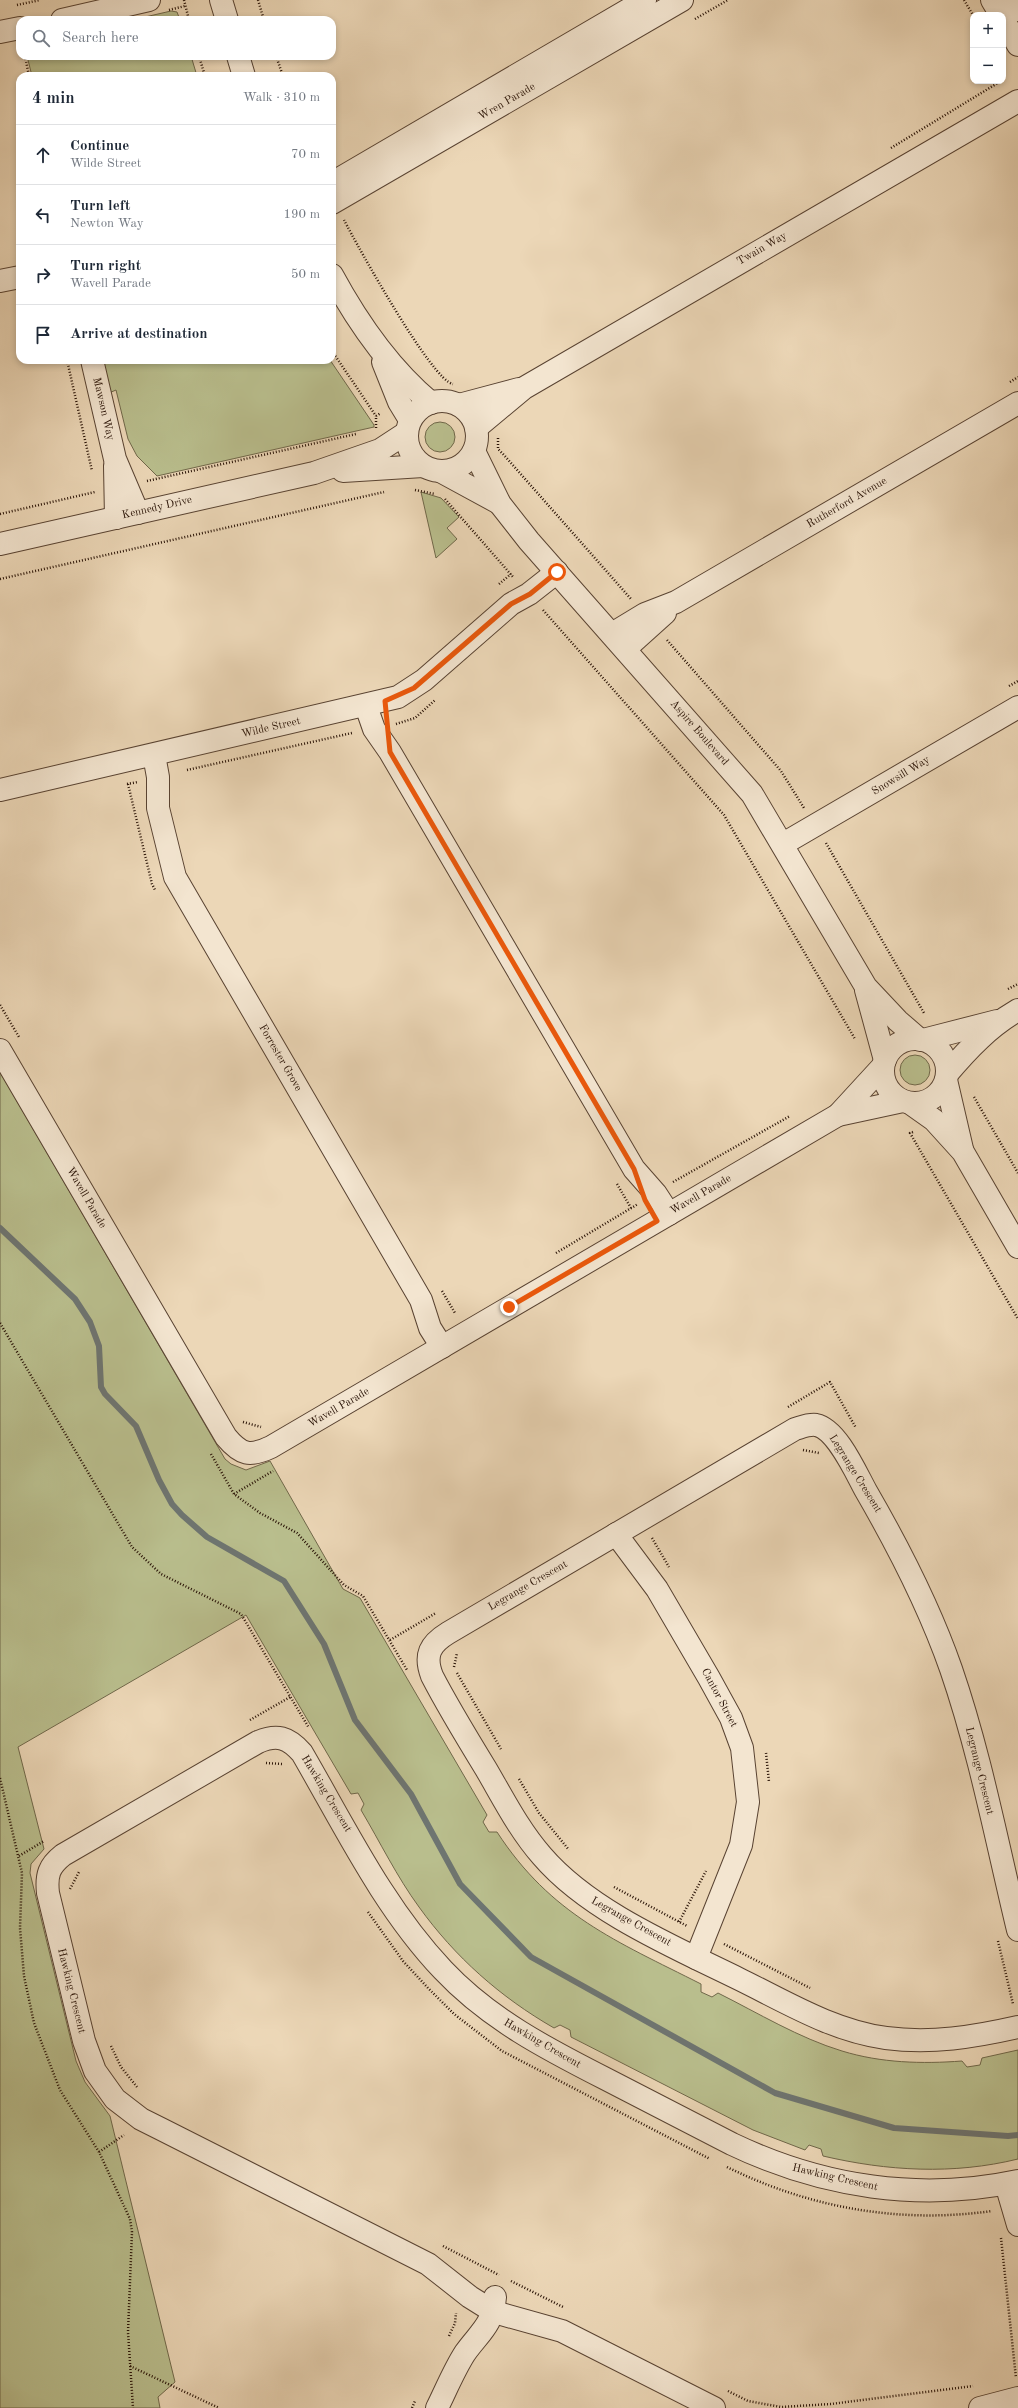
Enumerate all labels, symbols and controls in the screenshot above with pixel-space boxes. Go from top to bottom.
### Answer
map controls [970,12,1006,84]
button: + [970,12,1006,48]
search box [16,16,336,60]
icon: search [30,27,52,49]
text: Search here [62,31,139,46]
button: − [970,48,1006,84]
street label: Wren Parade [477,81,537,123]
text: 4 min [32,90,75,107]
text: Walk · 310 m [243,91,320,104]
text: Continue [70,139,129,154]
icon: ahead [32,144,54,166]
text: 70 m [291,148,320,161]
text: Wilde Street [70,157,141,170]
text: Turn left [70,199,130,214]
icon: left [32,204,54,226]
text: 190 m [283,208,320,221]
text: Newton Way [70,217,144,230]
street label: Twain Way [735,230,789,268]
text: Turn right [70,259,141,274]
icon: right [32,264,54,286]
text: 50 m [291,268,320,281]
text: Wavell Parade [70,277,151,290]
icon: arrive [32,324,54,346]
text: Arrive at destination [70,327,208,342]
street label: Mawson Way [90,377,116,442]
street label: Rutherford Avenue [805,476,889,530]
street label: Kennedy Drive [121,495,193,521]
route start [548,563,566,581]
street label: Aspire Boulevard [668,698,730,768]
street label: Wilde Street [240,716,302,740]
street label: Snowsill Way [870,754,932,798]
street label: Forrester Grove [256,1023,304,1093]
street label: Wavell Parade [64,1166,108,1230]
street label: Wavell Parade [669,1173,733,1217]
route end [500,1298,518,1316]
street label: Wavell Parade [307,1386,371,1430]
street label: Legrange Crescent [827,1433,884,1515]
street label: Legrange Crescent [486,1559,570,1613]
street label: Cantor Street [699,1667,739,1729]
street label: Legrange Crescent [963,1726,995,1816]
street label: Hawking Crescent [299,1754,353,1834]
street label: Legrange Crescent [589,1895,673,1949]
street label: Hawking Crescent [55,1947,87,2035]
street label: Hawking Crescent [501,2017,583,2071]
street label: Hawking Crescent [791,2163,879,2193]

